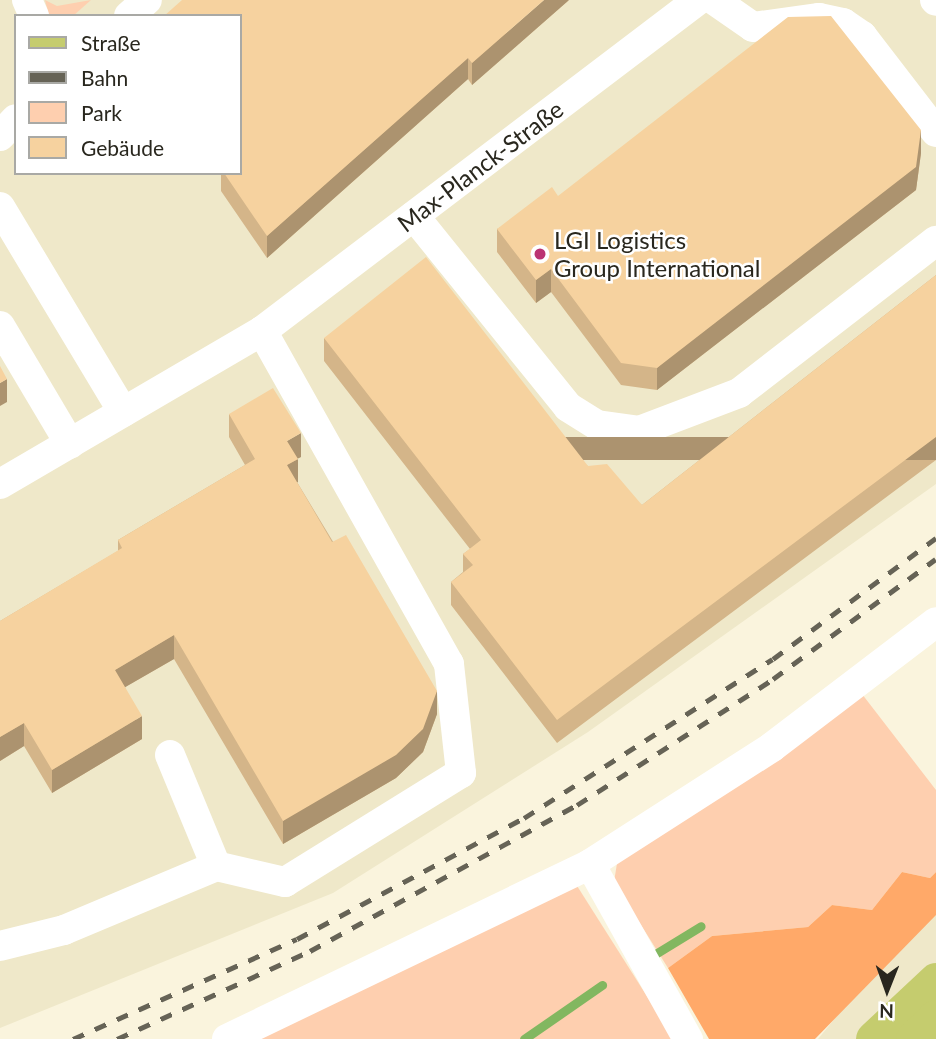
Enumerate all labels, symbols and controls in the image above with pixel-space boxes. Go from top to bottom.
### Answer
legend [14,14,242,175]
text: Straße [81,30,141,55]
text: Bahn [81,65,128,90]
street label: Max-Planck-Straße [392,94,568,238]
text: Park [81,100,122,125]
text: Gebäude [81,135,164,160]
place label: LGI Logistics Group International [554,226,760,282]
marker: LGI Logistics Group International [532,246,548,262]
north arrow [852,955,922,1025]
text: N [879,1000,894,1023]

